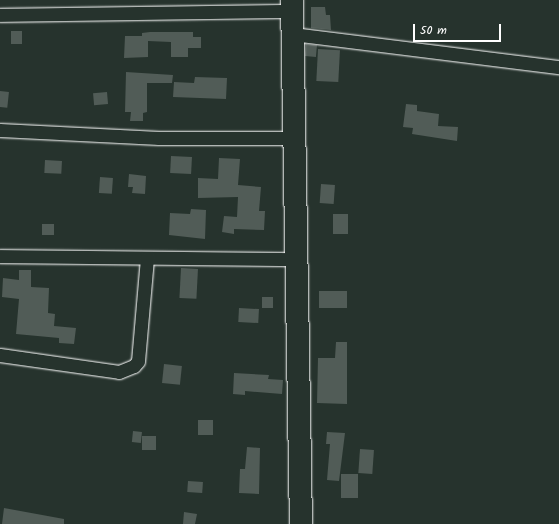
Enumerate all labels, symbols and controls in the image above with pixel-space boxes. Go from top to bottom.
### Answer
scale bar [415,16,503,42]
text: 50 m [420,21,447,40]

